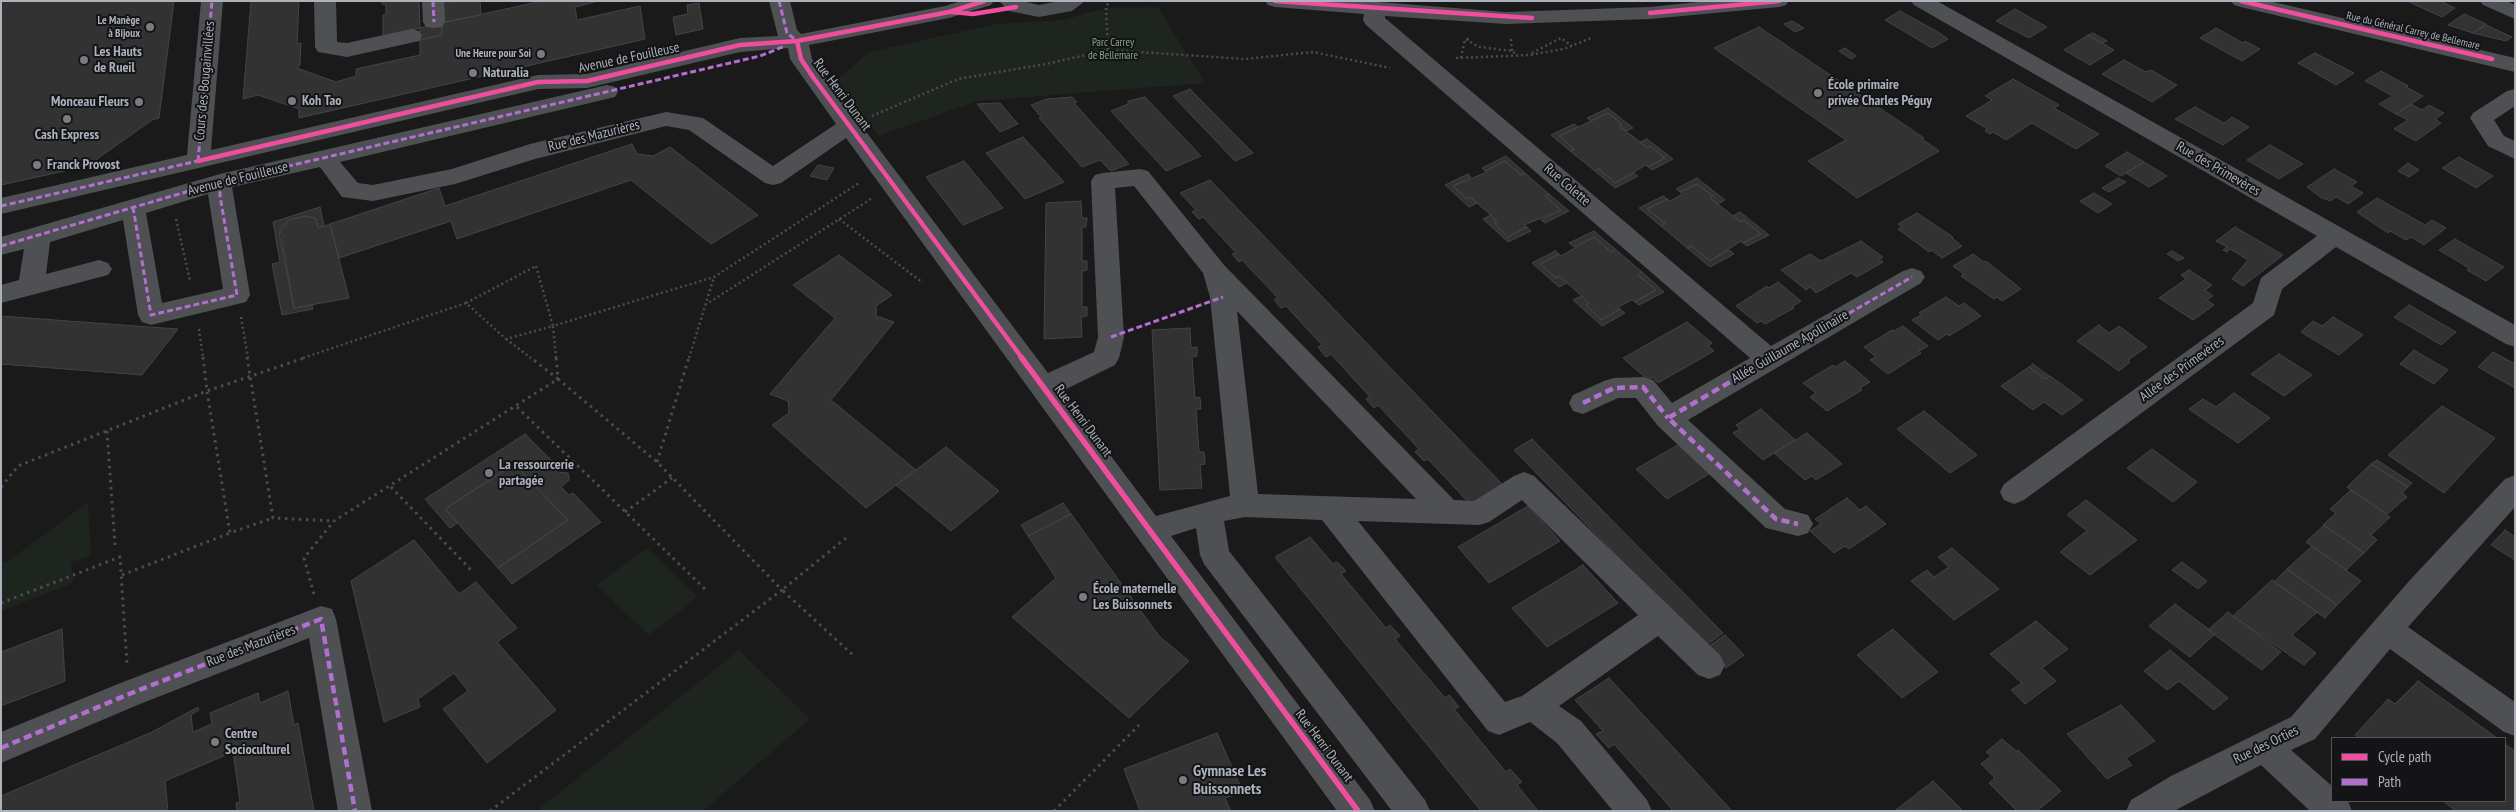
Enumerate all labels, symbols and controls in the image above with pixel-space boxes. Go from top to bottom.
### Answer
street label: Rue du Général Carrey de Bellemare [2345,9,2481,53]
place label: Le Manège à Bijoux [98,14,140,40]
marker: Le Manège à Bijoux [144,21,156,33]
street label: Cours des Bougainvillées [191,21,219,141]
park label: Parc Carrey de Bellemare [1088,36,1138,62]
street label: Avenue de Fouilleuse [577,39,681,77]
place label: Les Hauts de Rueil [94,44,142,76]
place label: Une Heure pour Soi [455,47,531,61]
marker: Une Heure pour Soi [535,48,547,60]
marker: Les Hauts de Rueil [78,54,90,66]
street label: Rue Henri Dunant [809,56,875,134]
place label: Naturalia [483,65,529,81]
marker: Naturalia [467,67,479,79]
place label: École primaire privée Charles Péguy [1828,77,1932,110]
marker: École primaire privée Charles Péguy [1812,87,1824,99]
place label: Koh Tao [302,93,342,109]
place label: Monceau Fleurs [51,94,129,110]
marker: Koh Tao [286,95,298,107]
marker: Monceau Fleurs [133,96,145,108]
marker: Cash Express [61,113,73,125]
street label: Rue des Mazurières [546,117,642,155]
place label: Cash Express [35,127,99,143]
street label: Rue des Primevères [2173,138,2263,200]
place label: Franck Provost [47,157,120,173]
street label: Avenue de Fouilleuse [186,158,290,200]
marker: Franck Provost [31,159,43,171]
street label: Rue Colette [1540,160,1594,210]
street label: Allée Guillaume Apollinaire [1728,307,1852,387]
street label: Allée des Primevères [2137,333,2227,405]
street label: Rue Henri Dunant [1050,382,1116,460]
place label: La ressourcerie partagée [499,457,574,490]
marker: La ressourcerie partagée [483,467,495,479]
place label: École maternelle Les Buissonnets [1093,581,1177,614]
marker: École maternelle Les Buissonnets [1077,591,1089,603]
street label: Rue des Mazurières [204,621,298,671]
street label: Rue Henri Dunant [1291,707,1357,785]
street label: Rue des Orties [2231,722,2301,768]
place label: Centre Socioculturel [225,726,290,759]
marker: Centre Socioculturel [209,736,221,748]
legend [2331,737,2506,802]
text: Cycle path [2378,747,2431,766]
place label: Gymnase Les Buissonnets [1193,761,1266,799]
text: Path [2378,772,2401,791]
marker: Gymnase Les Buissonnets [1177,774,1189,786]

